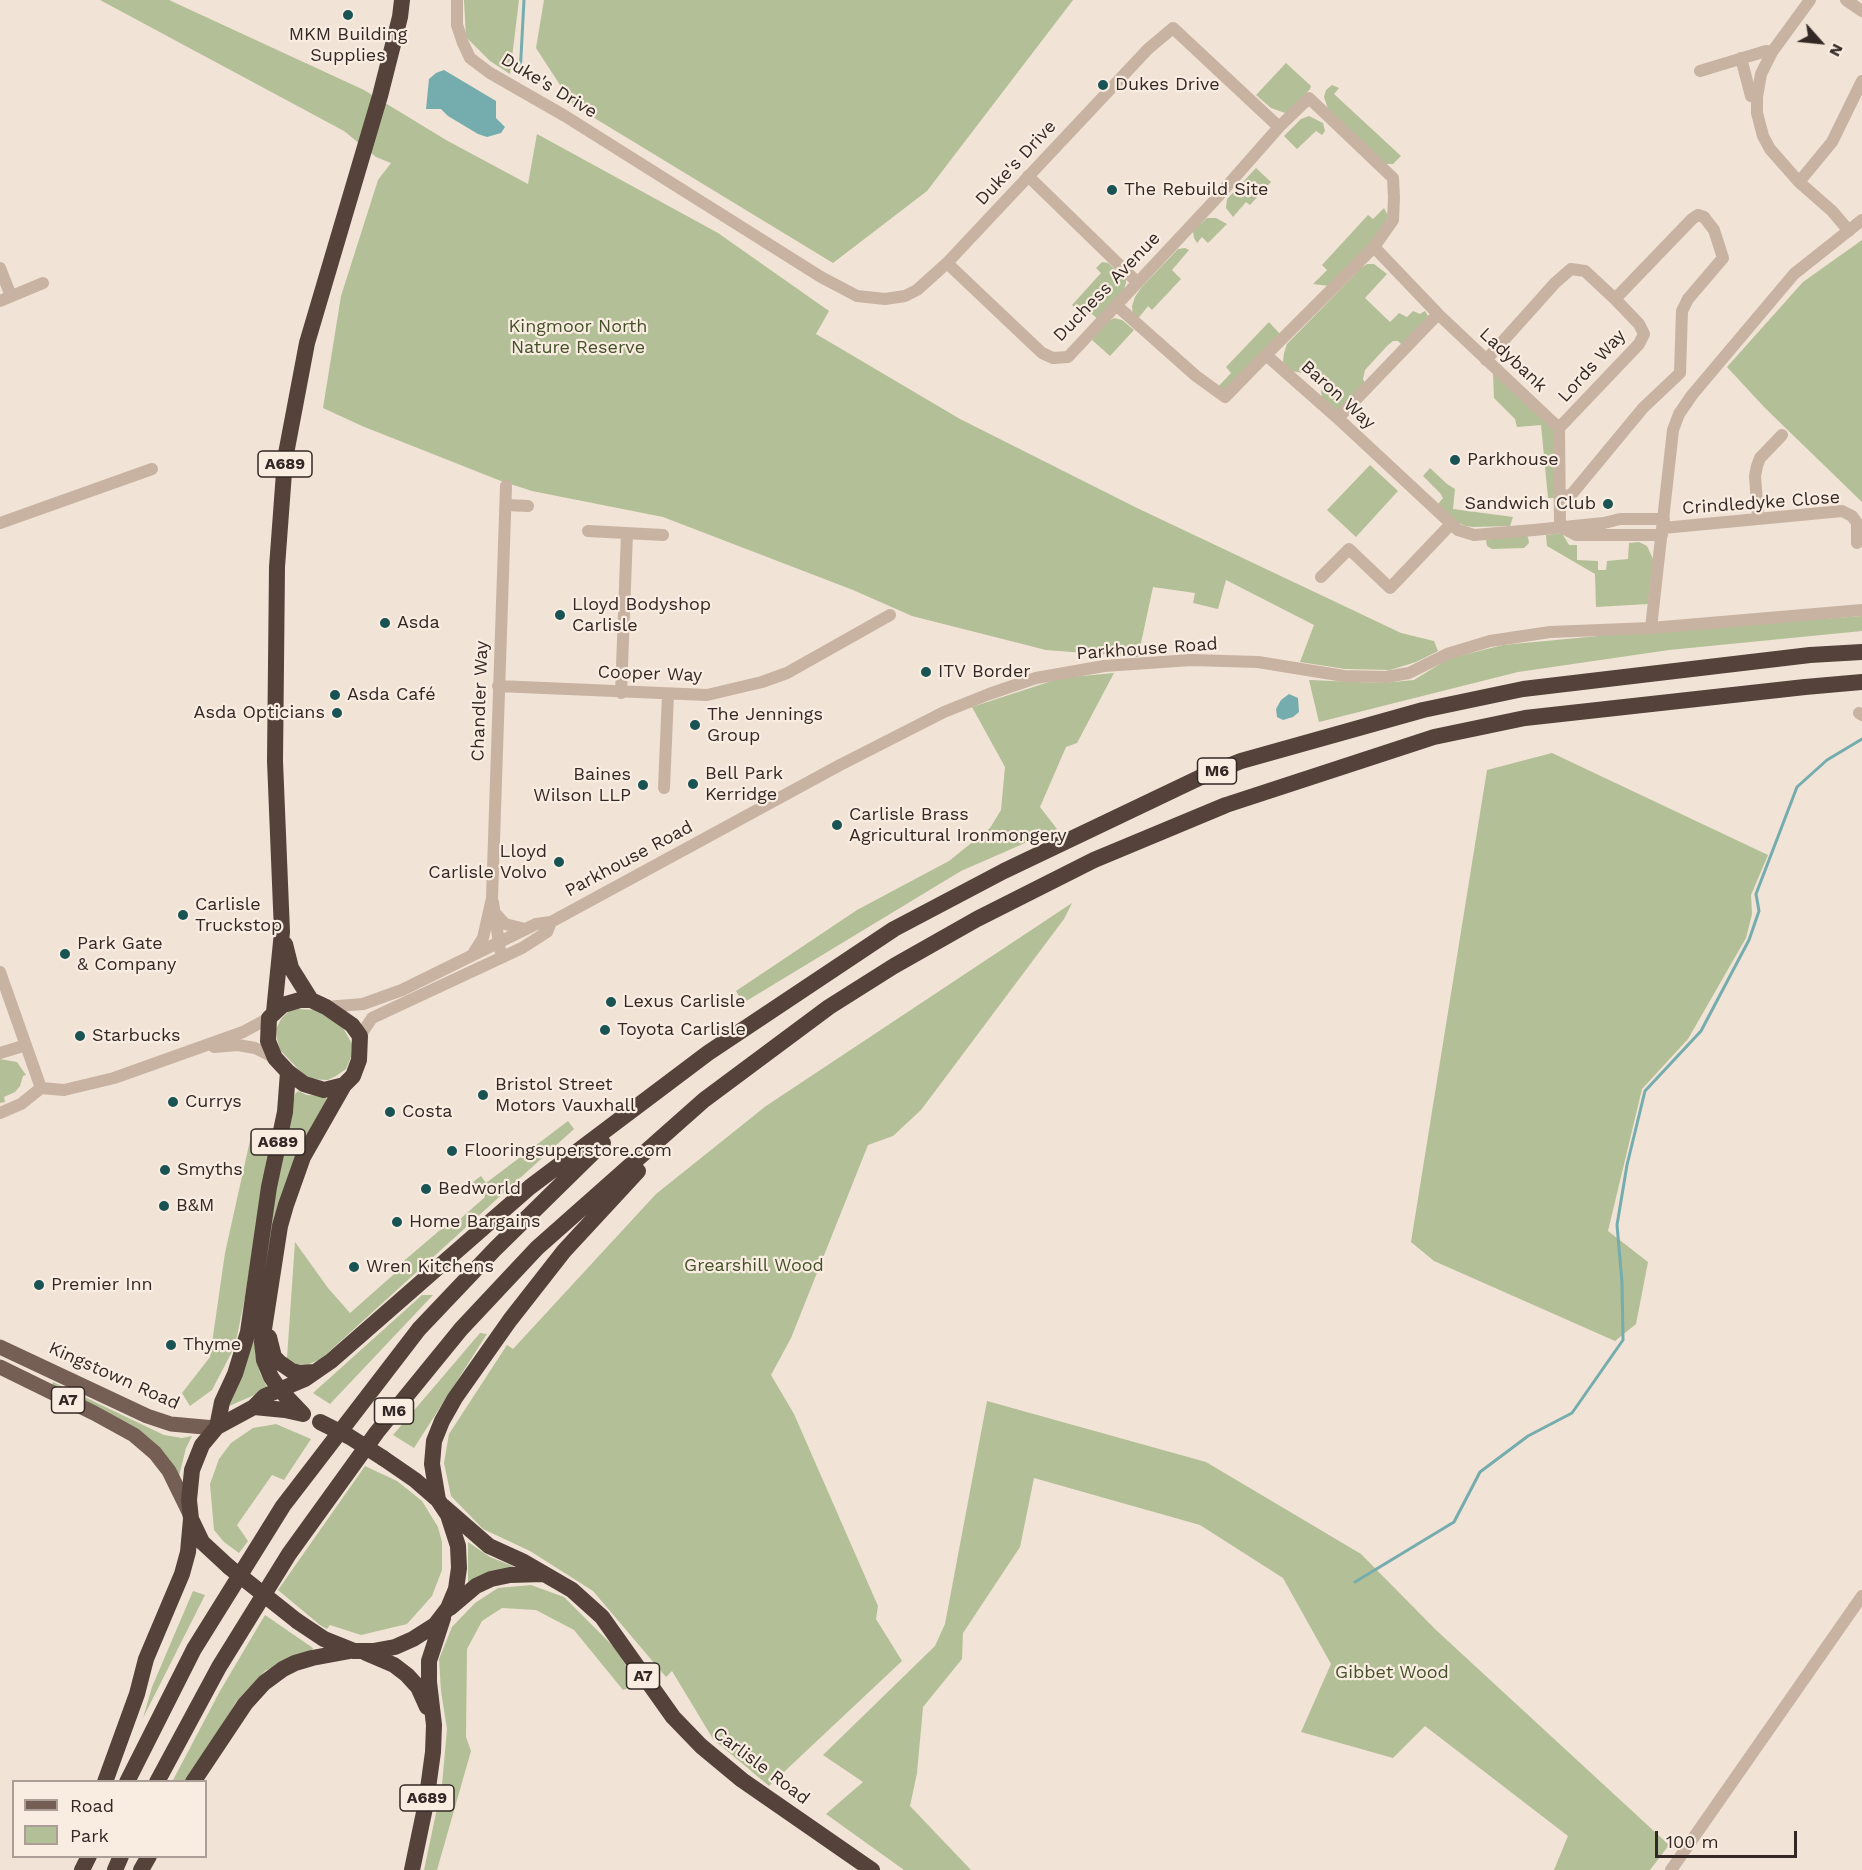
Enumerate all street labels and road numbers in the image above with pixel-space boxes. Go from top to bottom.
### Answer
street label: Duke's Drive [497,49,601,123]
street label: Duke's Drive [971,116,1061,210]
street label: Duchess Avenue [1049,228,1165,346]
street label: Ladybank [1475,323,1551,397]
street label: Lords Way [1554,325,1630,407]
street label: Baron Way [1296,356,1380,434]
road number: A689 [258,451,312,477]
street label: Crindledyke Close [1681,487,1841,519]
street label: Parkhouse Road [1076,633,1218,665]
street label: Chandler Way [467,640,493,762]
street label: Cooper Way [597,661,703,687]
road number: M6 [1198,758,1236,784]
street label: Parkhouse Road [561,816,697,902]
road number: A689 [251,1129,305,1155]
street label: Kingstown Road [45,1337,183,1415]
road number: A7 [52,1387,84,1413]
road number: M6 [374,1398,414,1424]
road number: A7 [626,1663,660,1689]
street label: Carlisle Road [708,1723,814,1809]
road number: A689 [400,1785,454,1811]

